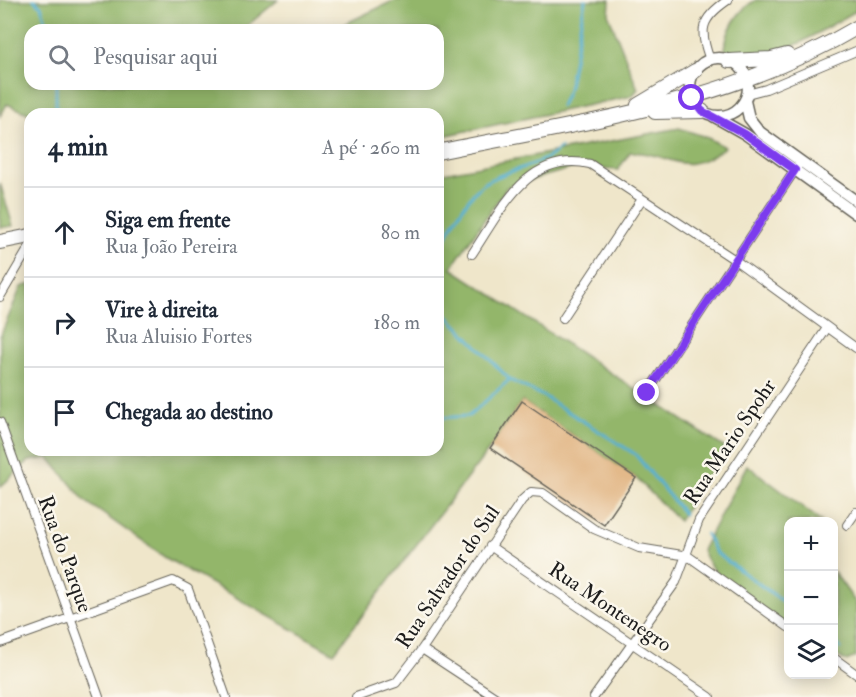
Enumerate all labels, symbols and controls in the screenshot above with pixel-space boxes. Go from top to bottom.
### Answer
search box [24,24,444,90]
icon: search [45,41,78,74]
text: Pesquisar aqui [93,43,218,71]
route start [678,84,704,110]
text: 4 min [48,131,108,163]
text: A pé · 260 m [322,135,420,160]
text: Siga em frente [105,206,230,234]
icon: ahead [48,216,81,249]
text: 80 m [381,220,420,245]
text: Rua João Pereira [105,234,238,259]
text: Vire à direita [105,296,218,324]
icon: right [48,306,81,339]
text: 180 m [373,310,420,335]
text: Rua Aluisio Fortes [105,324,252,349]
street label: Rua Mario Spohr [678,374,782,510]
route end [633,379,659,405]
icon: arrive [48,396,81,429]
text: Chegada ao destino [105,398,273,426]
street label: Rua do Parque [31,492,99,616]
street label: Rua Salvador do Sul [390,500,506,654]
map controls [784,517,838,679]
button: + [784,517,838,571]
street label: Rua Montenegro [543,556,677,658]
button: − [784,571,838,625]
button: layers [784,625,838,679]

